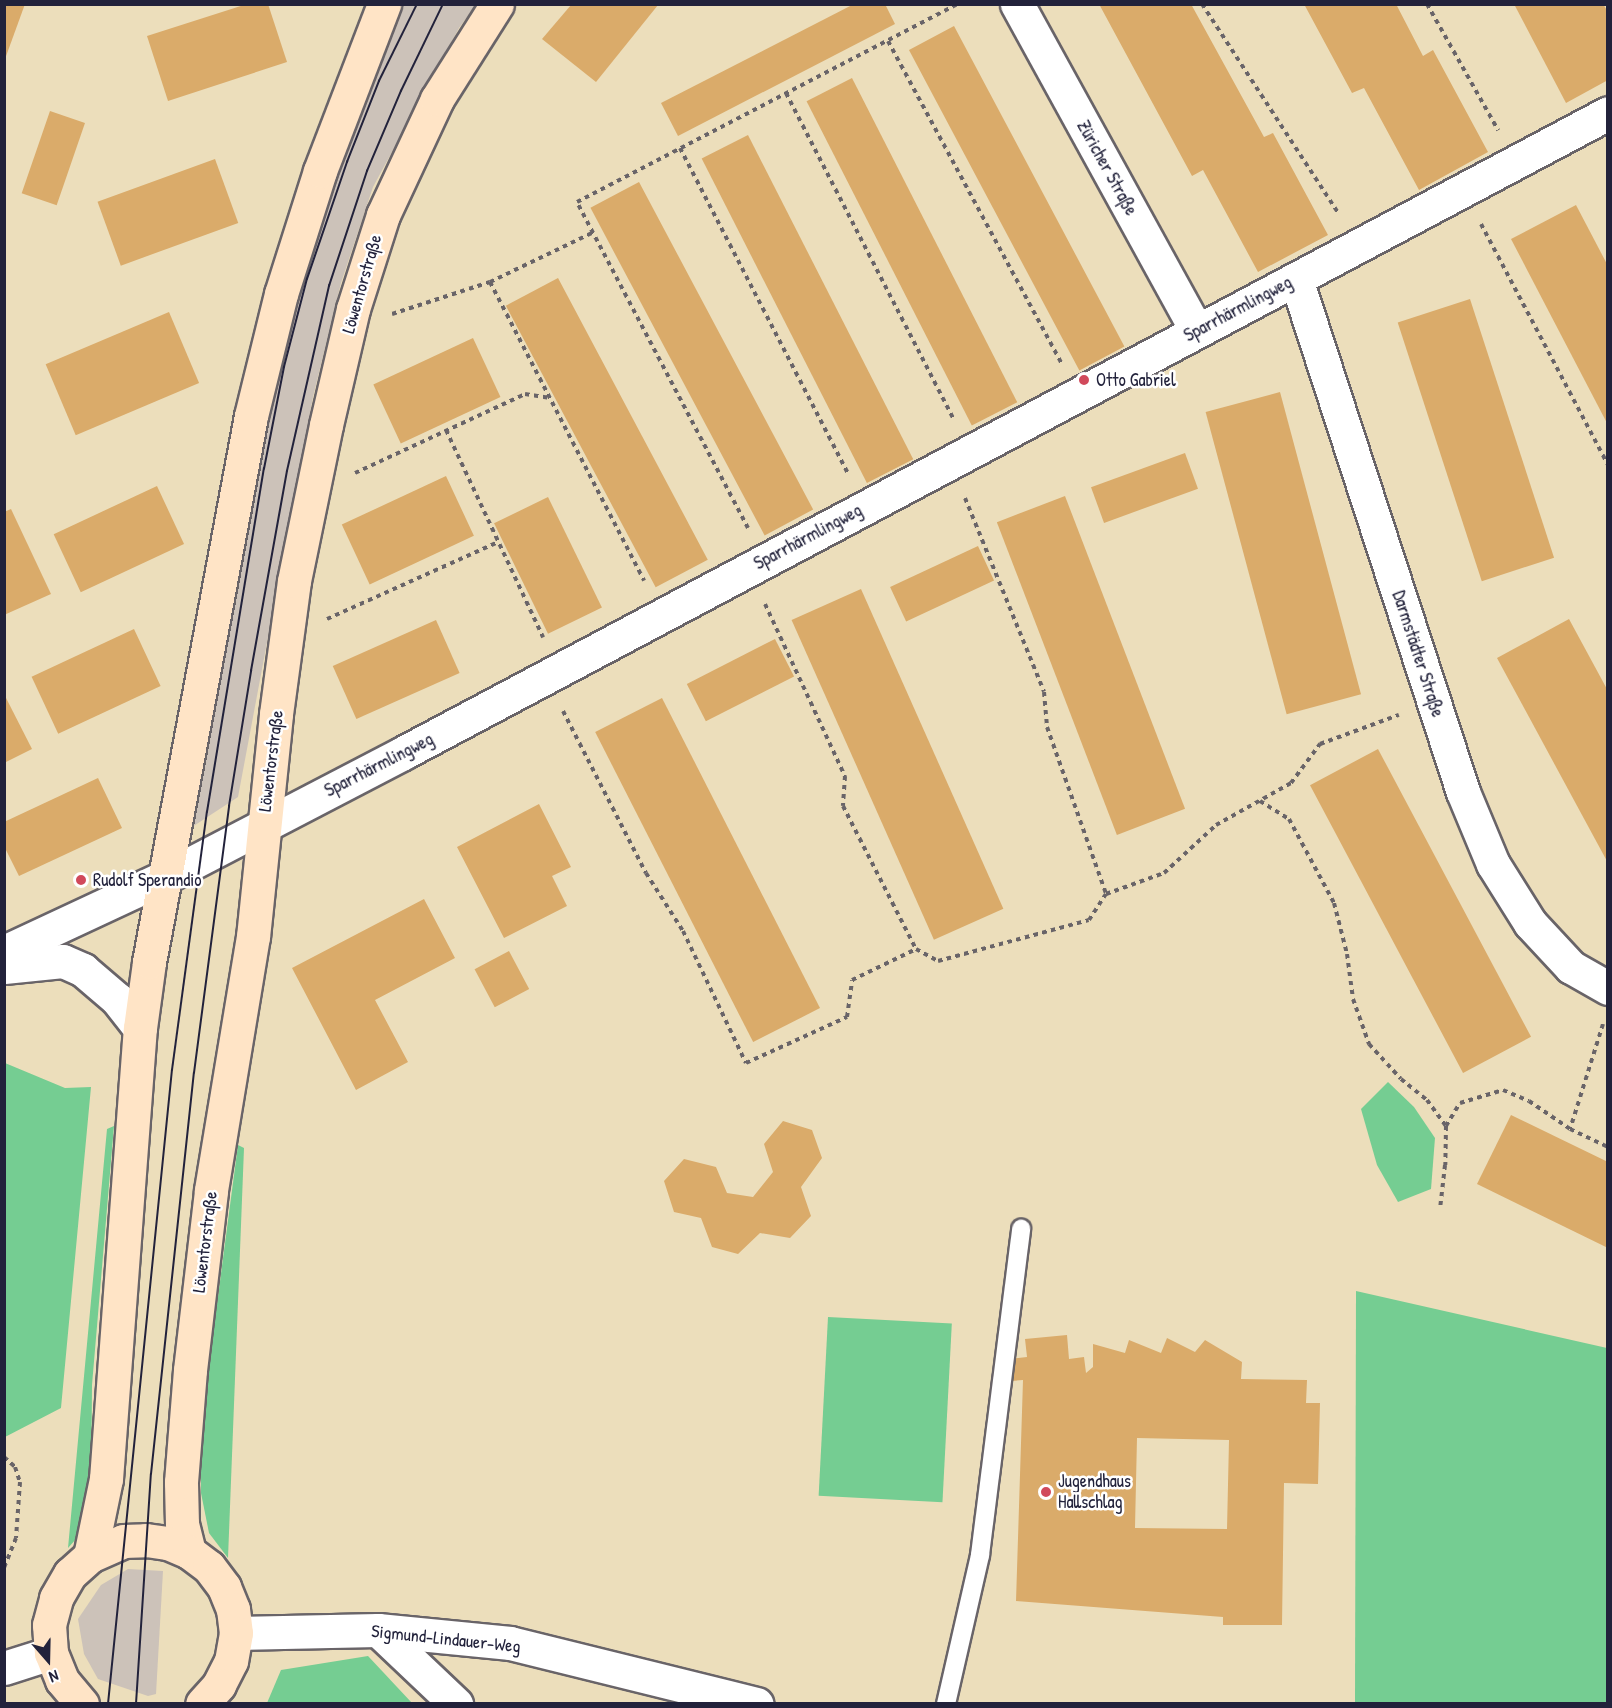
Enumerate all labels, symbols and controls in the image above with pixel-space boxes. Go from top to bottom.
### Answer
street label: Züricher Straße [1072,117,1142,219]
street label: Löwentorstraße [338,232,386,336]
street label: Sparrhärmlingweg [1180,271,1296,347]
place label: Otto Gabriel [1096,369,1176,391]
marker: Otto Gabriel [1077,373,1091,387]
street label: Sparrhärmlingweg [750,499,866,575]
street label: Darmstädter Straße [1387,588,1449,720]
street label: Löwentorstraße [254,709,288,813]
street label: Sparrhärmlingweg [321,728,437,802]
place label: Rudolf Sperandio [93,869,202,891]
marker: Rudolf Sperandio [74,873,88,887]
street label: Löwentorstraße [188,1190,222,1294]
place label: Jugendhaus Hallschlag [1058,1471,1131,1514]
marker: Jugendhaus Hallschlag [1039,1485,1053,1499]
street label: Sigmund-Lindauer-Weg [370,1620,522,1658]
north arrow [18,1630,78,1690]
text: N [46,1665,62,1689]

